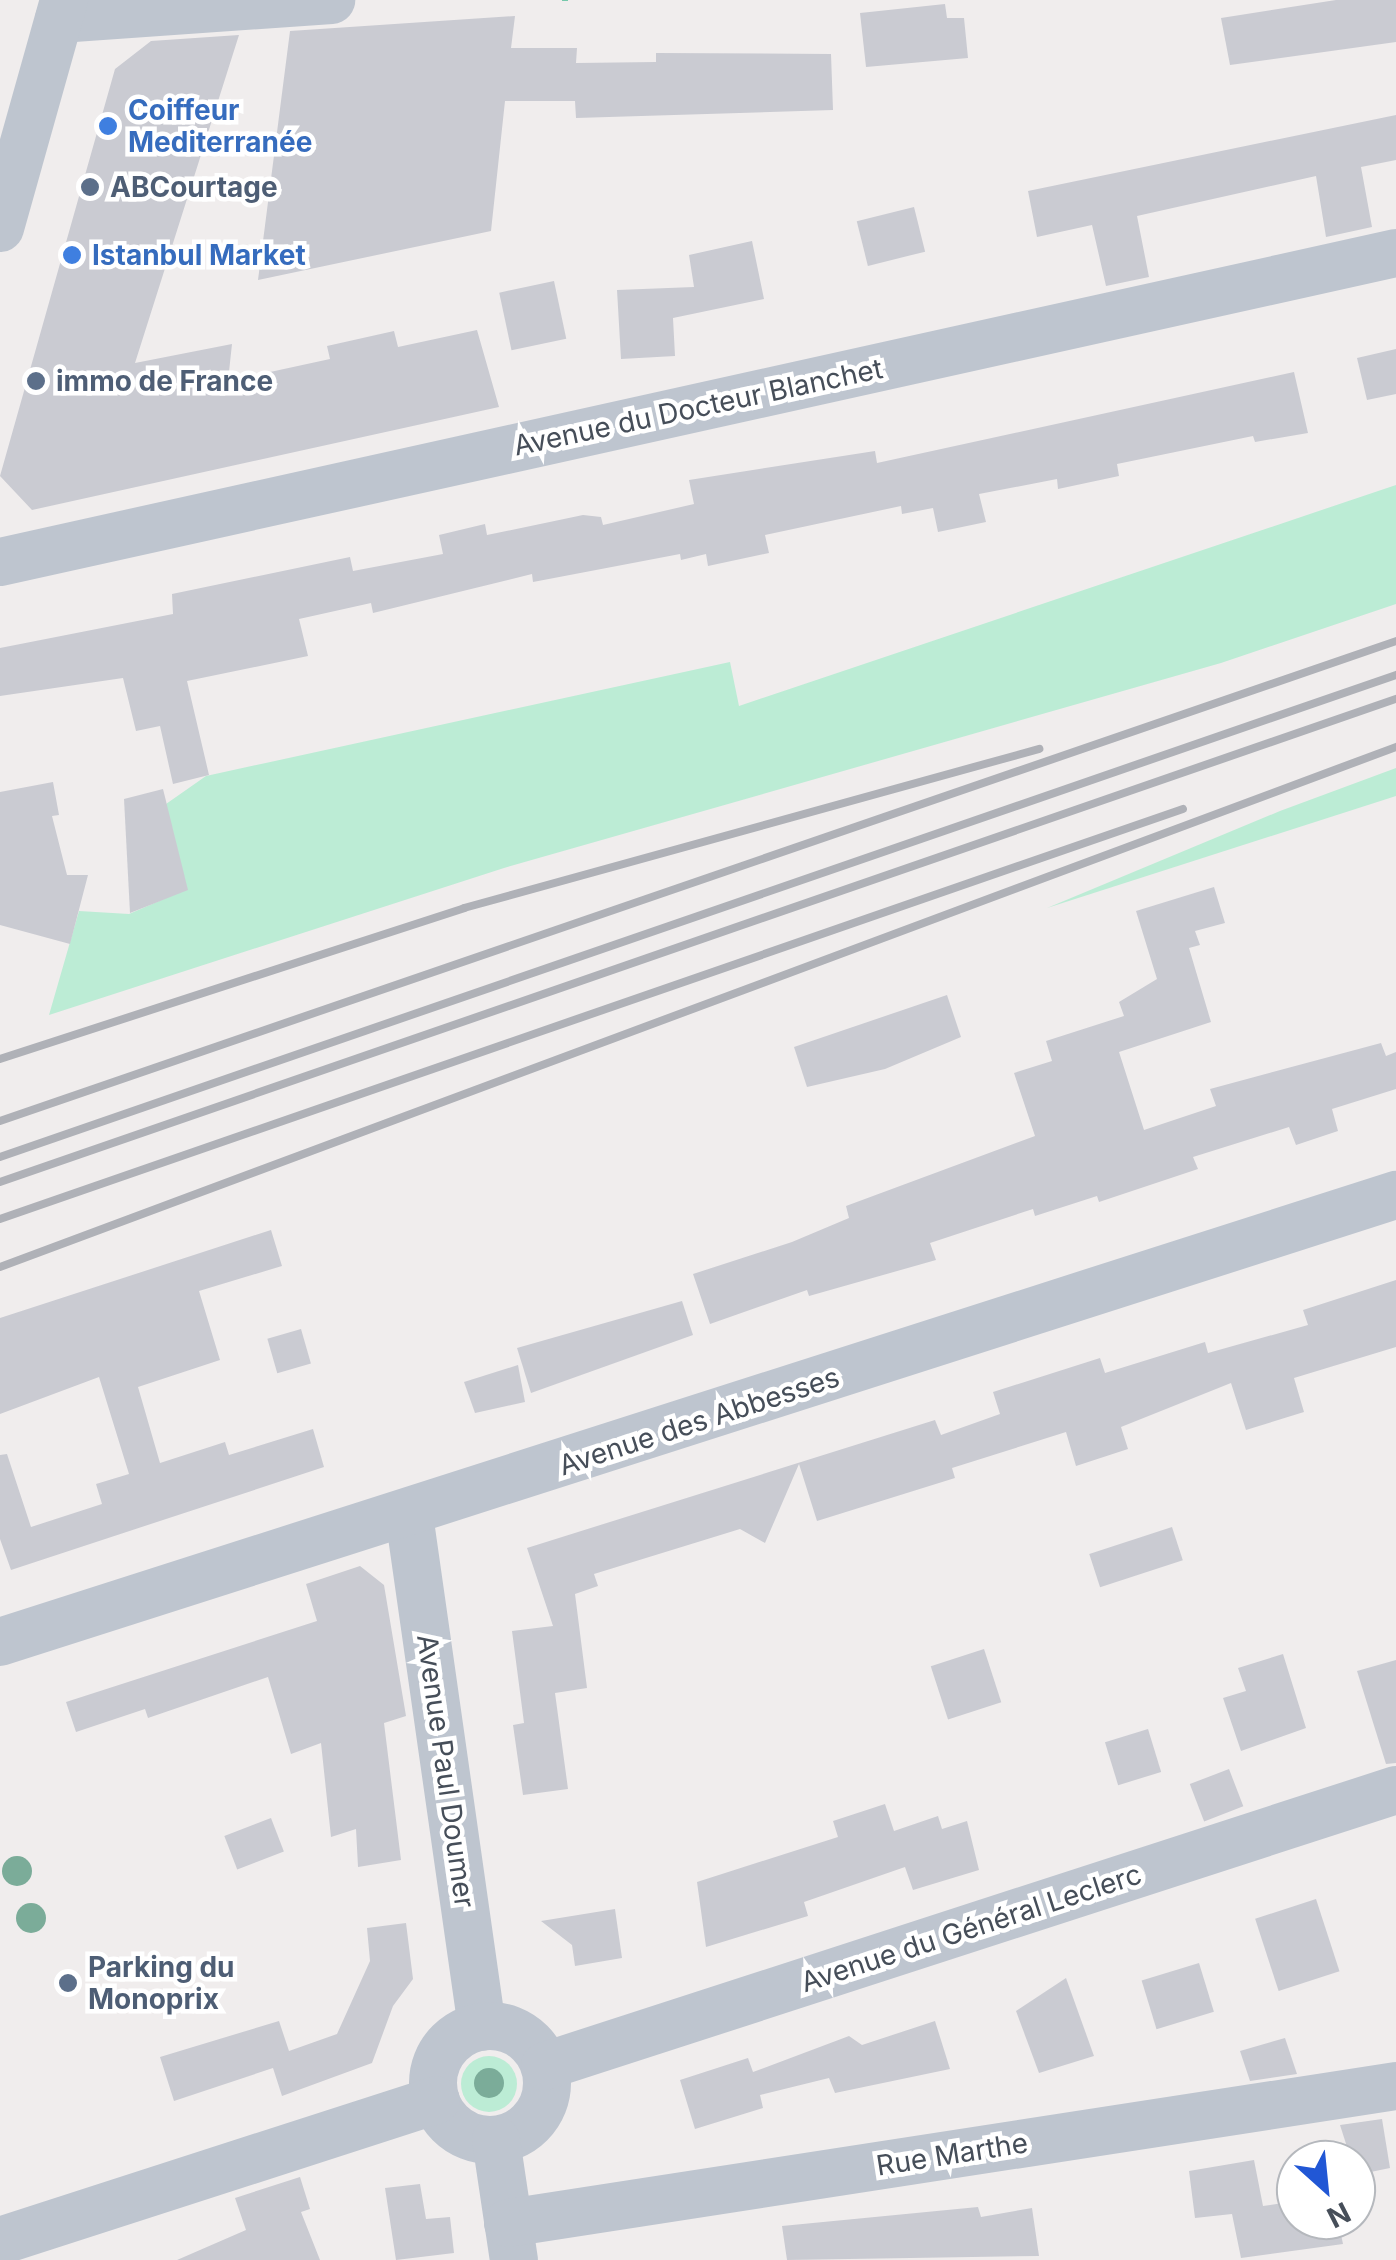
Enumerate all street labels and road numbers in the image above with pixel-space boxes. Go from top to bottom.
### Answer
street label: Avenue du Docteur Blanchet [510,351,886,463]
street label: Avenue des Abbesses [555,1360,843,1482]
street label: Avenue Paul Doumer [410,1632,482,1910]
street label: Avenue du Général Leclerc [796,1857,1146,1999]
street label: Rue Marthe [874,2125,1030,2183]

